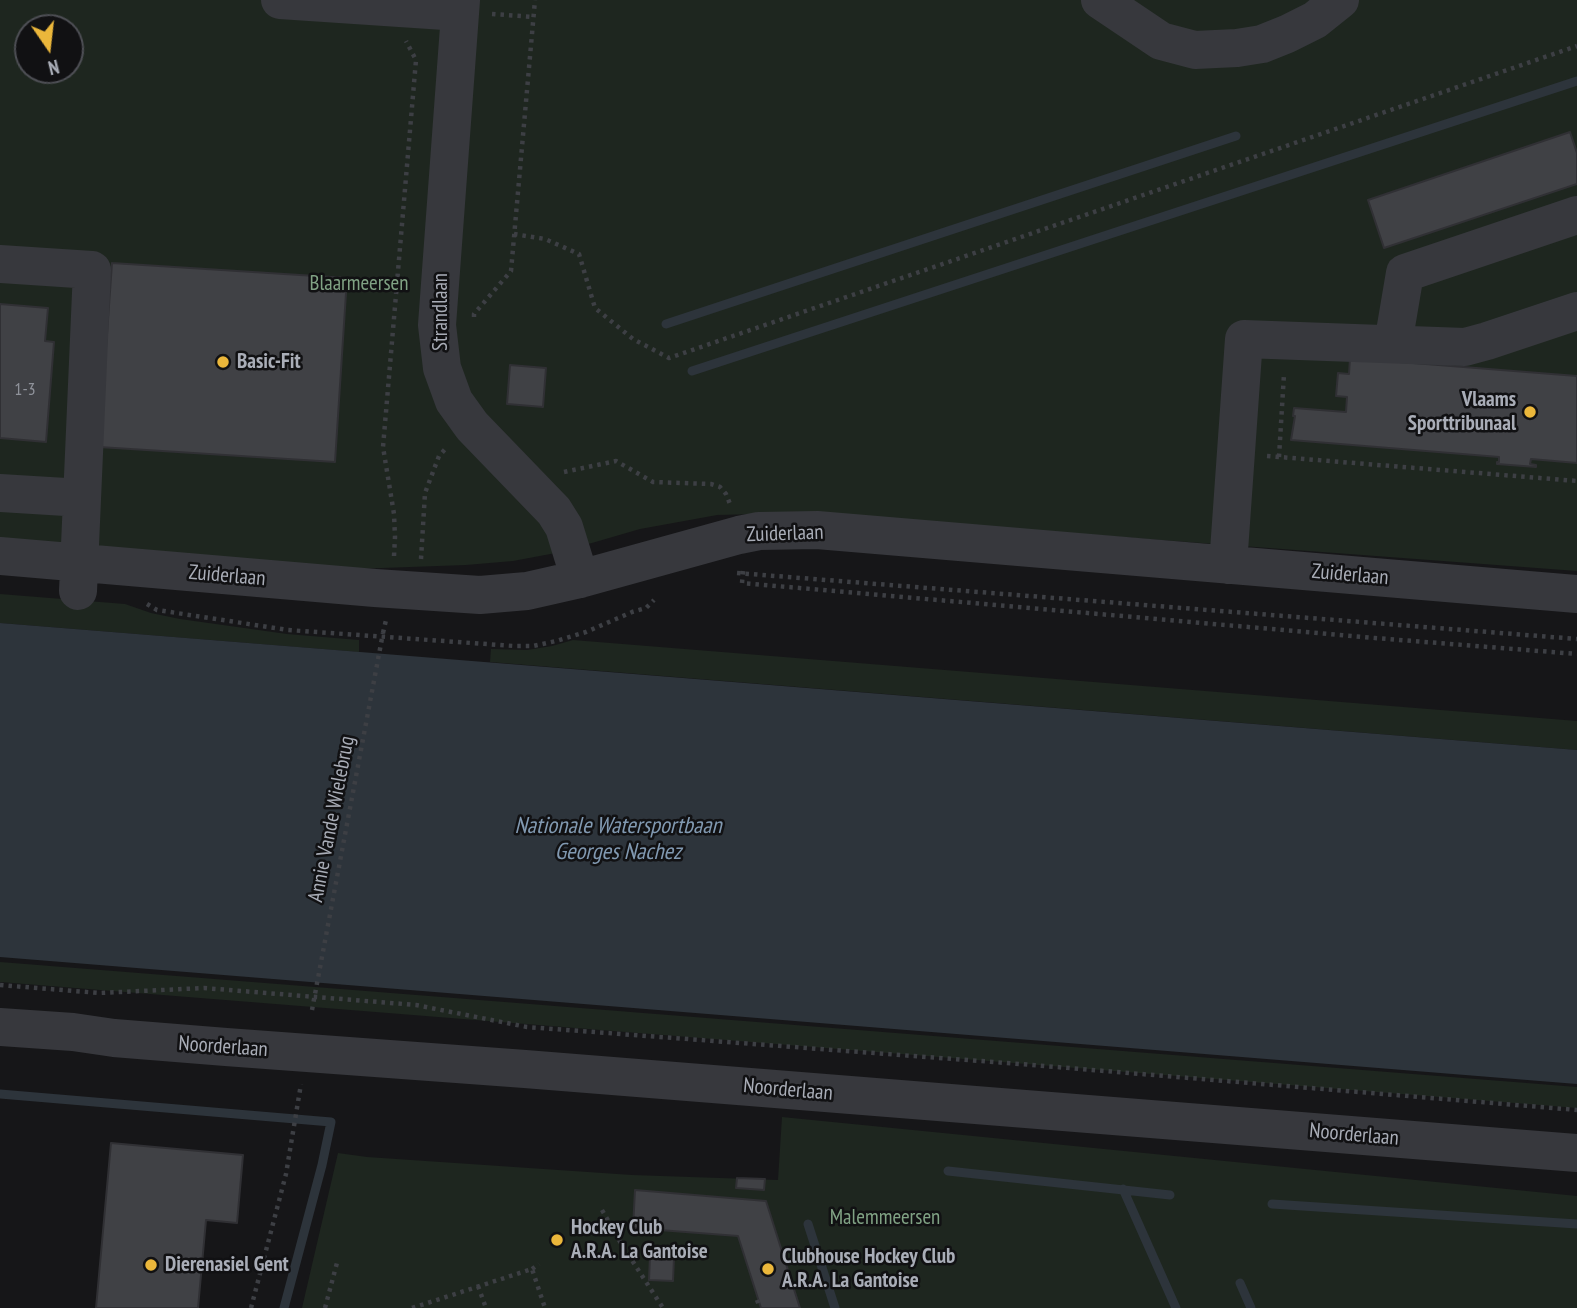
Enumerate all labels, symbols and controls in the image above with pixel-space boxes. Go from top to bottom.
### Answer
north arrow [14,14,84,84]
text: N [46,55,61,80]
park label: Blaarmeersen [310,271,408,297]
street label: Strandlaan [428,273,454,351]
place label: Basic-Fit [237,349,301,375]
marker: Basic-Fit [215,354,231,370]
house number: 1-3 [14,379,36,401]
place label: Vlaams Sporttribunaal [1408,387,1516,437]
marker: Vlaams Sporttribunaal [1522,404,1538,420]
street label: Zuiderlaan [746,520,824,548]
street label: Zuiderlaan [1311,559,1389,591]
street label: Zuiderlaan [188,560,266,592]
street label: Annie Vande Wielebrug [304,734,360,904]
water label: Nationale Watersportbaan Georges Nachez [514,812,722,866]
street label: Noorderlaan [177,1031,269,1063]
street label: Noorderlaan [742,1074,834,1106]
street label: Noorderlaan [1308,1119,1400,1151]
park label: Malemmeersen [830,1205,940,1231]
place label: Hockey Club A.R.A. La Gantoise [571,1215,708,1265]
marker: Hockey Club A.R.A. La Gantoise [549,1232,565,1248]
place label: Clubhouse Hockey Club A.R.A. La Gantoise [782,1244,955,1294]
place label: Dierenasiel Gent [165,1252,289,1278]
marker: Dierenasiel Gent [143,1257,159,1273]
marker: Clubhouse Hockey Club A.R.A. La Gantoise [760,1261,776,1277]

